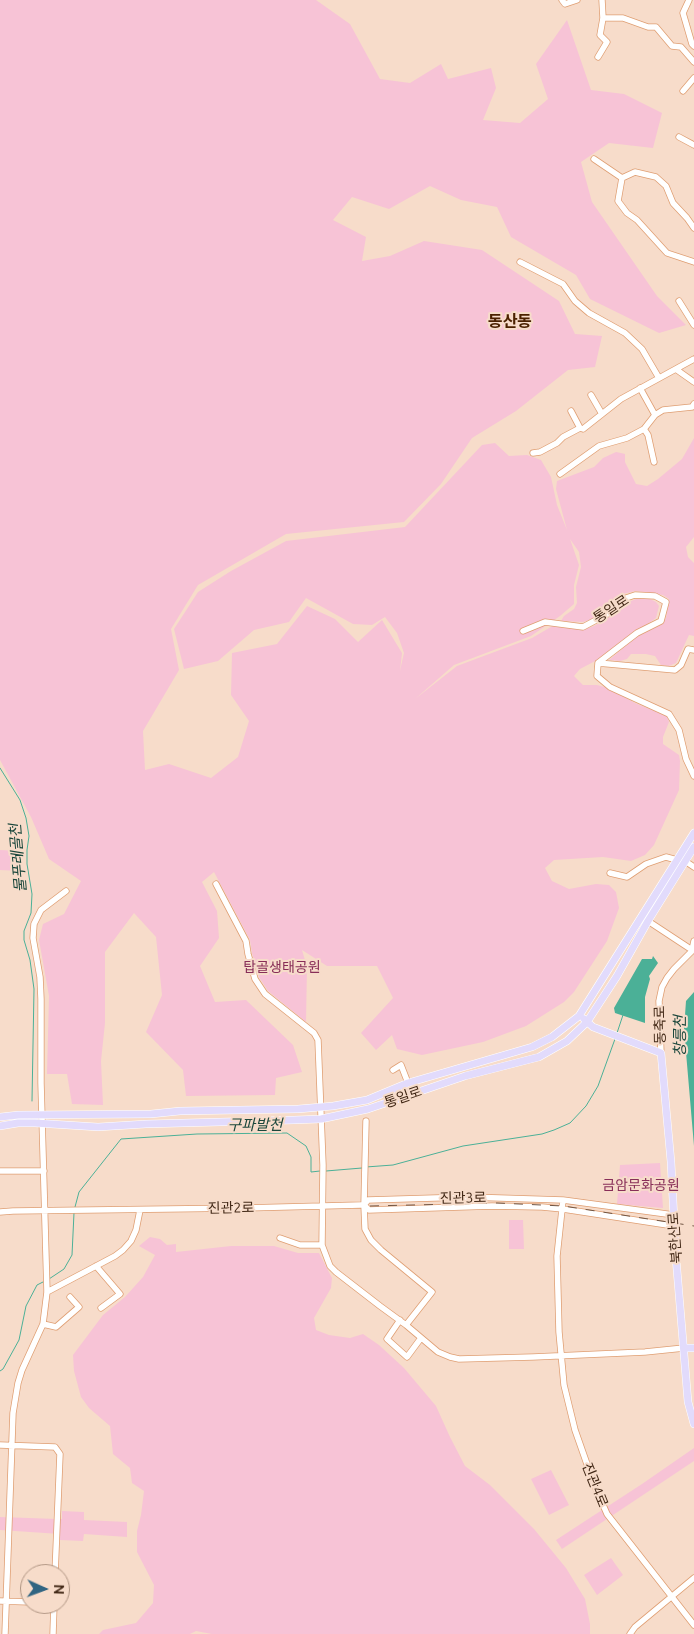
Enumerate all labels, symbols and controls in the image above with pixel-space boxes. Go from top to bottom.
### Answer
district label: 동산동 [488,312,532,332]
street label: 통일로 [590,591,632,627]
water label: 물푸레골천 [6,823,30,893]
park label: 탑골생태공원 [243,959,321,975]
street label: 동축로 [651,1006,669,1044]
water label: 창릉천 [671,1015,689,1057]
street label: 통일로 [382,1083,424,1111]
water label: 구파발천 [227,1116,283,1134]
park label: 금암문화공원 [602,1177,680,1193]
street label: 진관3로 [440,1189,486,1207]
street label: 진관2로 [208,1199,254,1217]
street label: 북한산로 [665,1212,685,1264]
street label: 진관4로 [578,1460,612,1510]
north arrow [20,1564,70,1614]
text: N [51,1584,67,1595]

